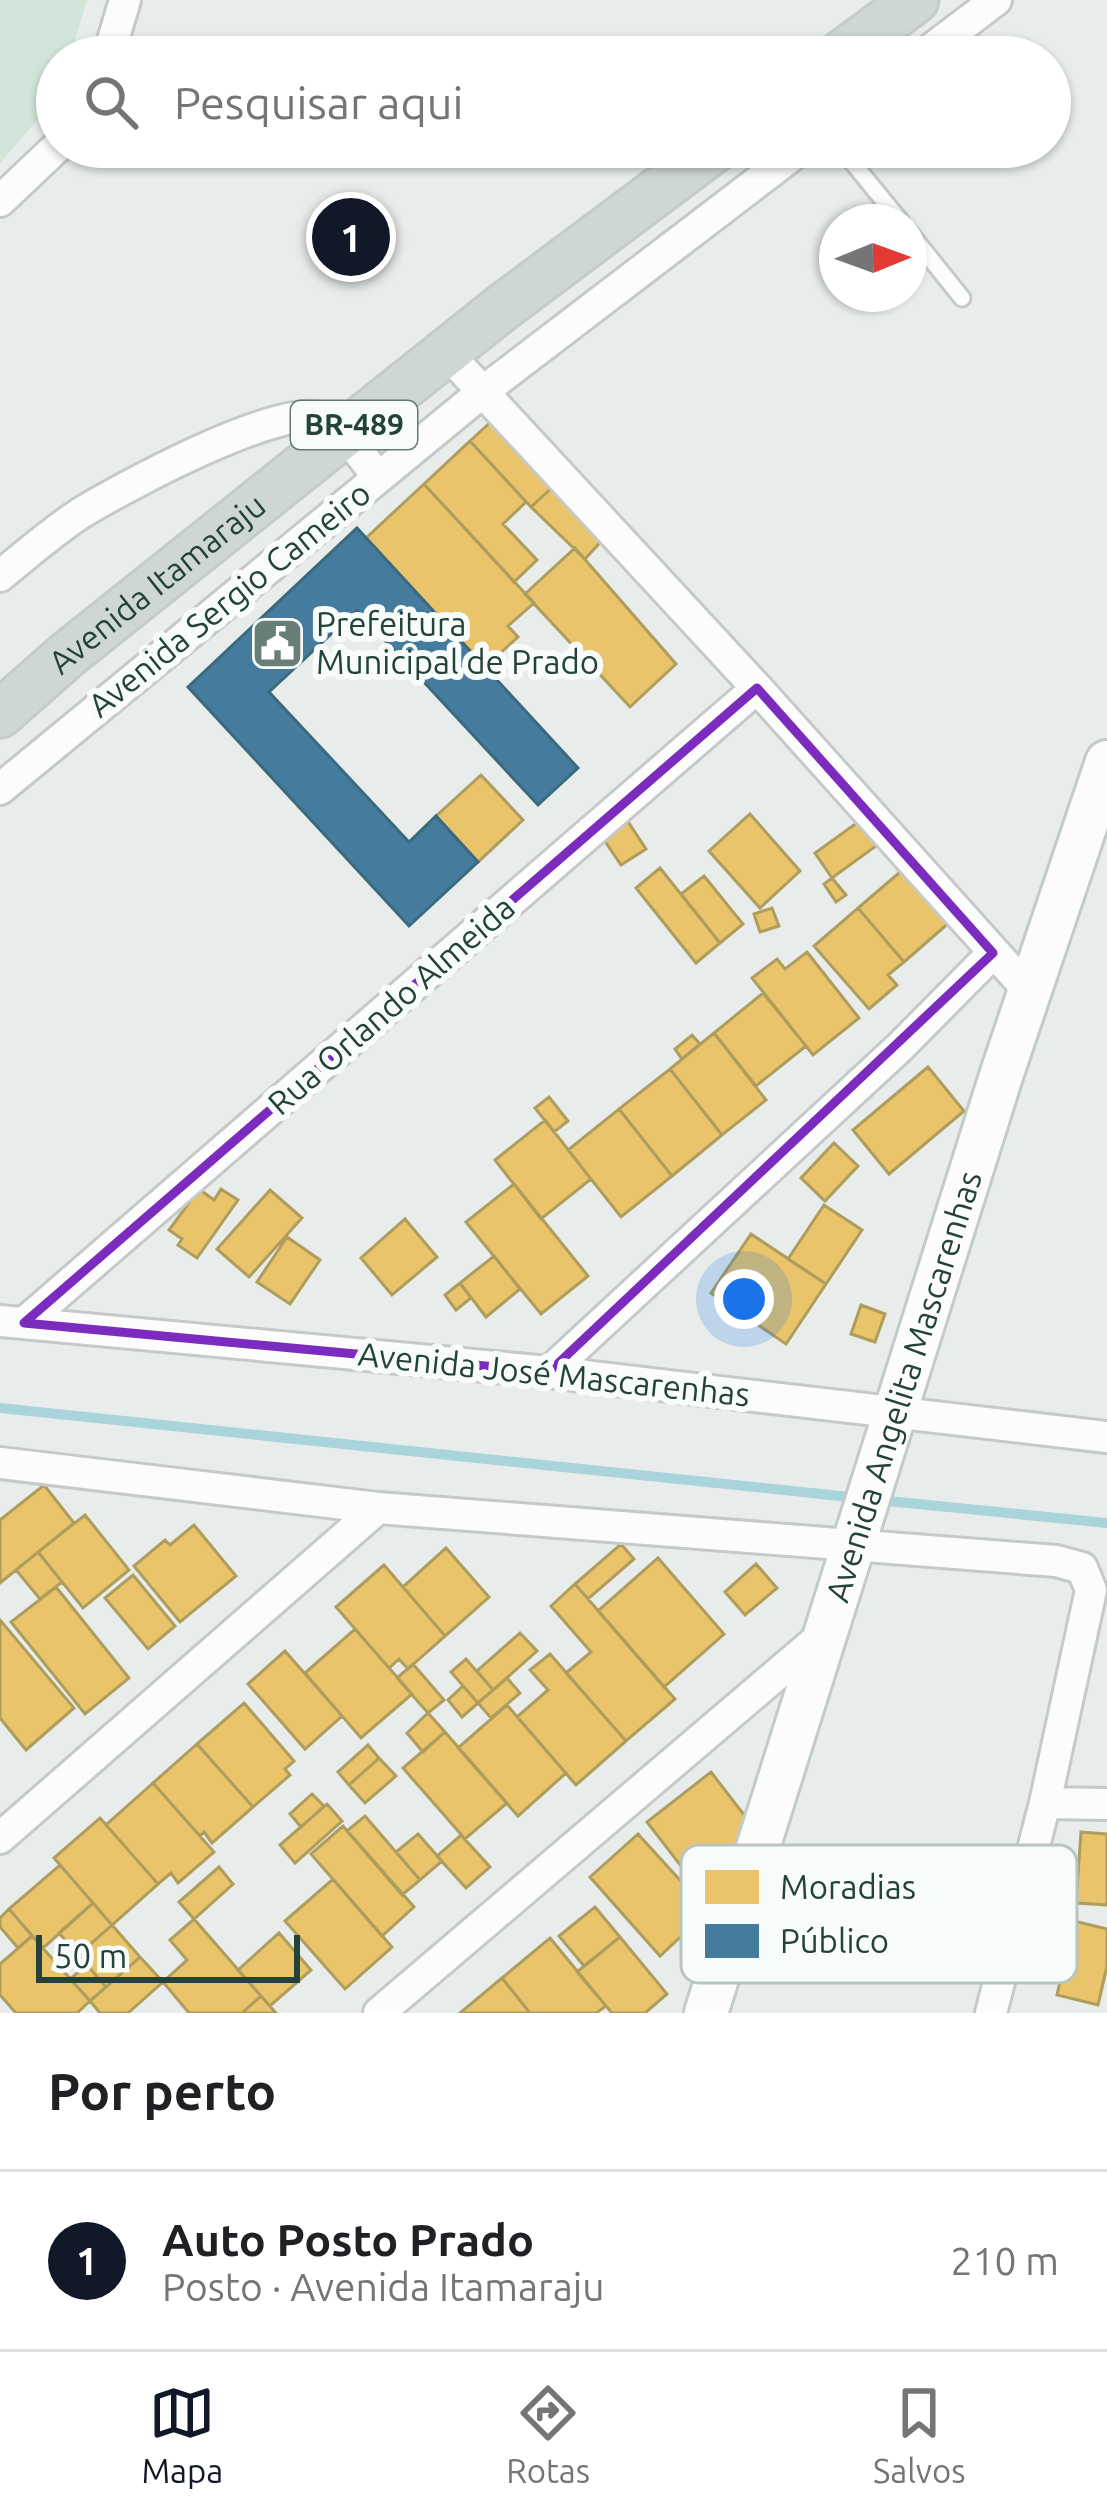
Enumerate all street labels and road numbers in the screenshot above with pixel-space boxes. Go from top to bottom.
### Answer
road number: BR-489 [291,401,417,449]
street label: Avenida Sergio Cameiro [80,474,377,724]
street label: Avenida Itamaraju [41,486,272,681]
street label: Rua Orlando Almeida [260,888,521,1122]
street label: Avenida Angelita Mascarenhas [818,1166,988,1606]
street label: Avenida José Mascarenhas [356,1335,752,1412]

